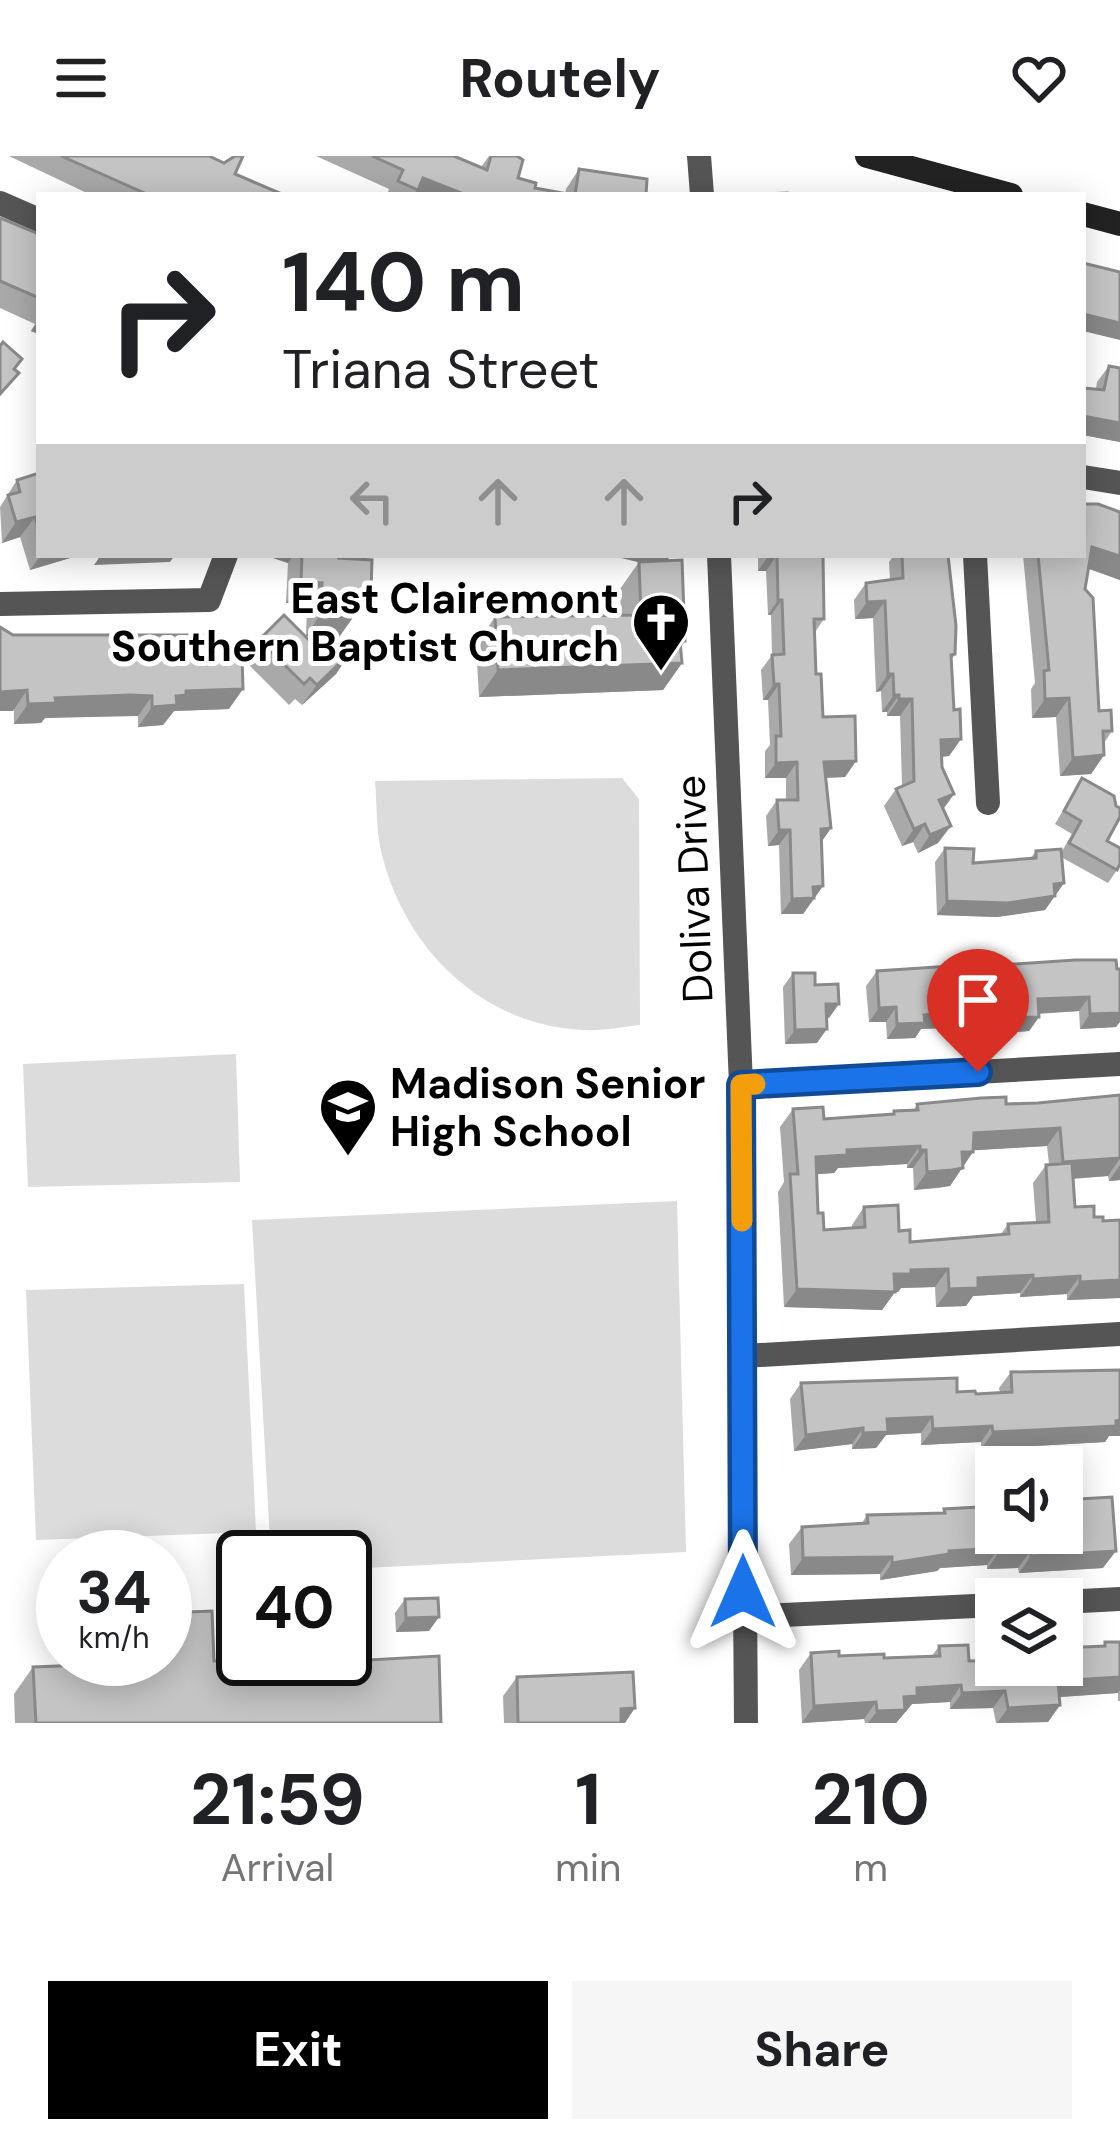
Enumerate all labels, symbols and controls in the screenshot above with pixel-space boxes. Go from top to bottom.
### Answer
text: Routely [460,43,660,114]
icon: menu [48,45,114,111]
icon: heart [1006,45,1072,111]
text: 140 m [282,228,525,337]
icon: right [84,240,240,396]
text: Triana Street [282,334,599,405]
icon: left [339,468,405,534]
icon: ahead [465,468,531,534]
icon: ahead [591,468,657,534]
icon: right [717,468,783,534]
place label: East Clairemont Southern Baptist Church [111,571,619,674]
church icon: East Clairemont Southern Baptist Church [630,591,692,673]
street label: Doliva Drive [663,774,725,1004]
pin [927,949,1029,1072]
icon: arrive [945,967,1011,1033]
place label: Madison Senior High School [390,1056,705,1159]
school or university icon: Madison Senior High School [317,1076,379,1158]
map controls [975,1446,1083,1686]
button: sound [975,1446,1083,1554]
position arrow [680,1529,806,1655]
speed limit sign: 40 [216,1530,372,1686]
text: 34 [76,1553,152,1632]
button: layers [975,1578,1083,1686]
text: km/h [79,1618,149,1657]
text: 21:59 [190,1753,365,1846]
text: 1 [575,1753,601,1846]
text: 210 [811,1753,930,1846]
text: Arrival [221,1842,334,1893]
text: min [555,1842,621,1893]
text: m [853,1842,888,1893]
button: Exit [48,1981,548,2119]
button: Share [572,1981,1072,2119]

